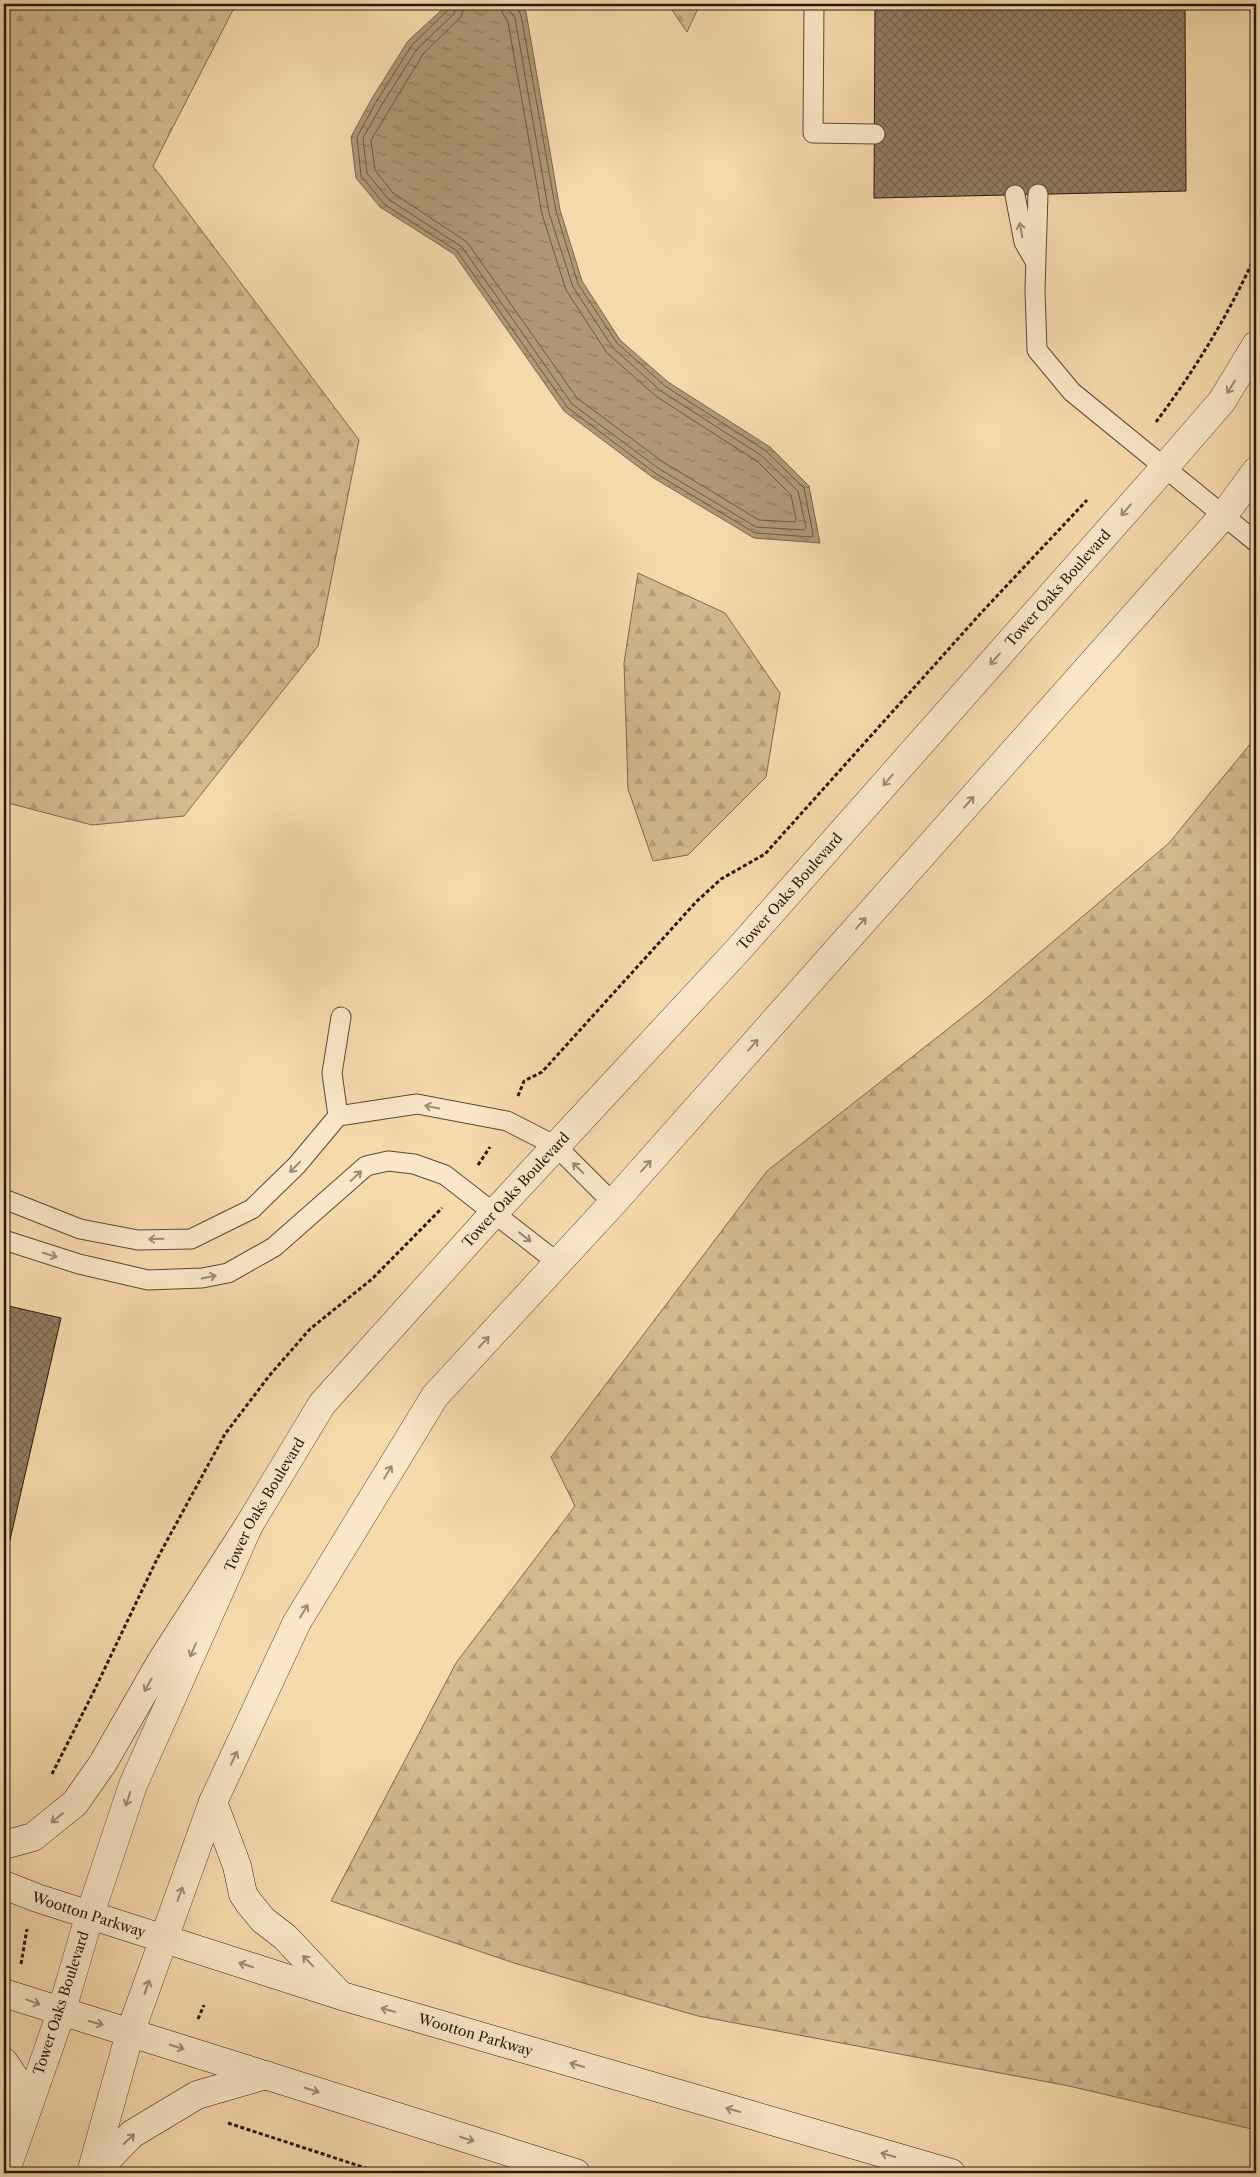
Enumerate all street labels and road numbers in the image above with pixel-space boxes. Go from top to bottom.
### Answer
street label: Tower Oaks Boulevard [1001,525,1115,650]
street label: Tower Oaks Boulevard [733,829,847,954]
street label: Tower Oaks Boulevard [458,1128,574,1251]
street label: Tower Oaks Boulevard [220,1434,309,1574]
street label: Wootton Parkway [29,1888,148,1941]
street label: Tower Oaks Boulevard [29,1928,93,2077]
street label: Wootton Parkway [415,2009,535,2060]

